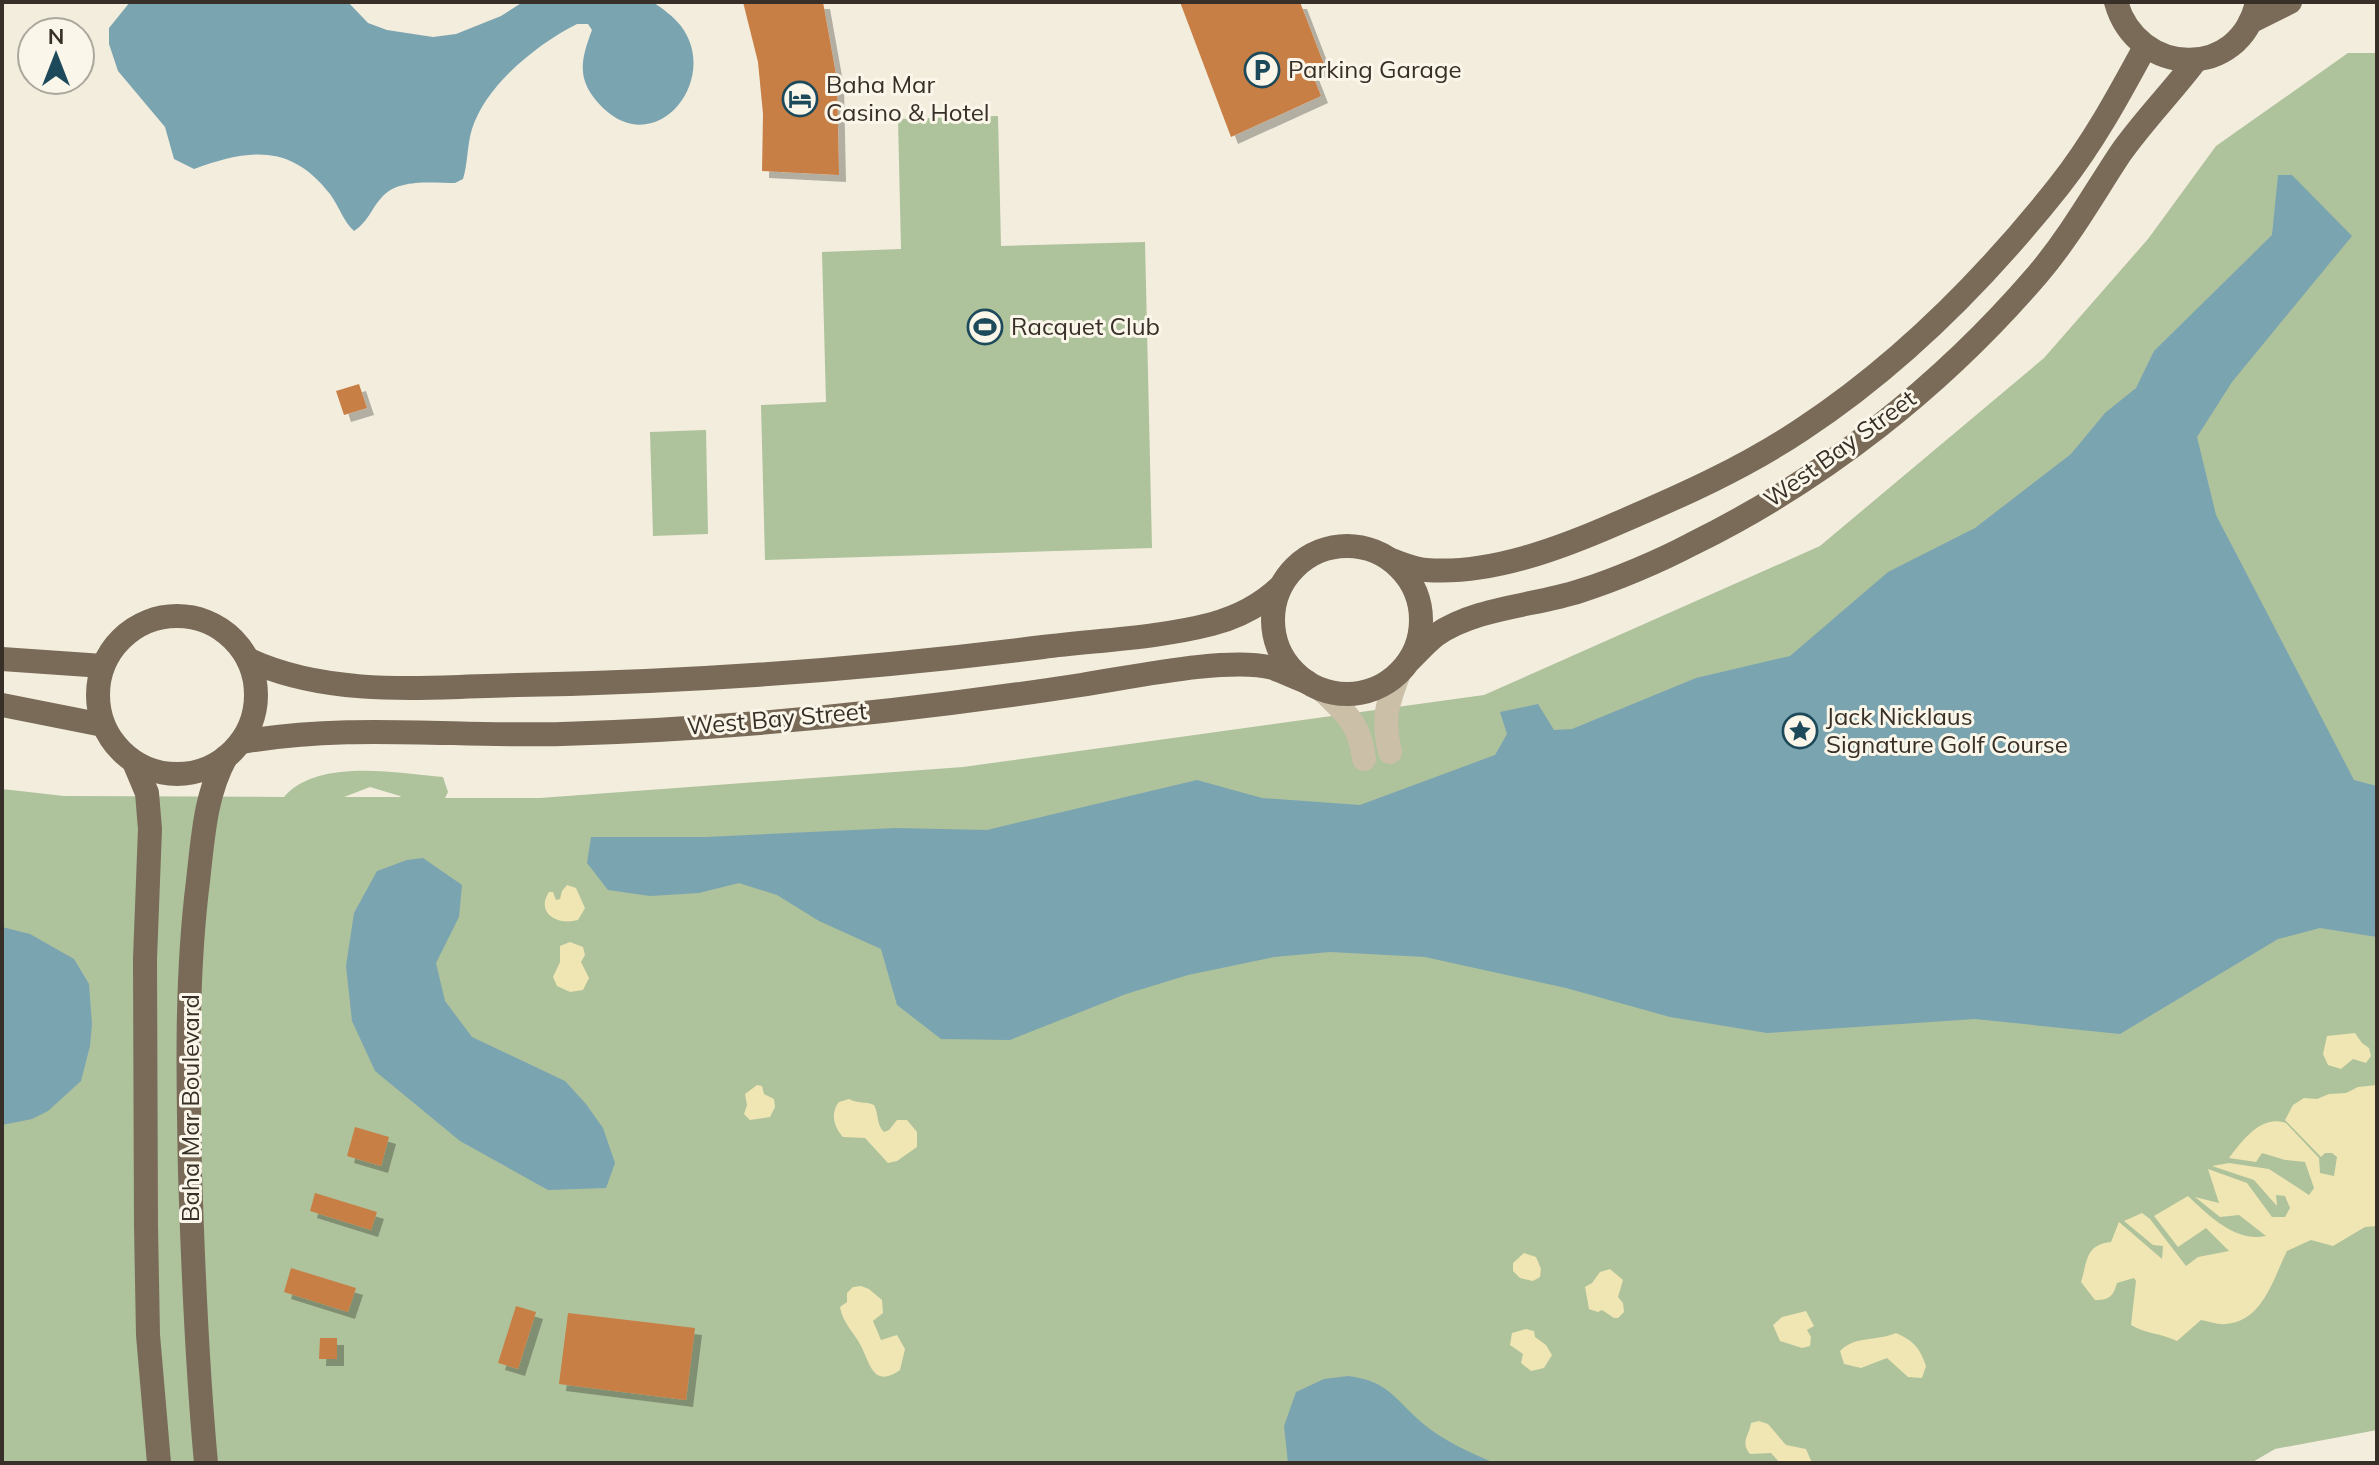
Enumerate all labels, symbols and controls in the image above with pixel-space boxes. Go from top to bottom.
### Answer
north arrow [16,16,96,96]
text: N [48,22,64,50]
parking icon: Parking Garage [1243,51,1281,89]
place label: Parking Garage [1288,54,1462,84]
place label: Baha Mar Casino & Hotel [826,69,989,127]
hotel icon: Baha Mar Casino & Hotel [781,80,819,118]
sports icon: Racquet Club [966,308,1004,346]
place label: Racquet Club [1011,311,1160,341]
street label: West Bay Street [1757,383,1921,513]
street label: West Bay Street [686,695,868,741]
place label: Jack Nicklaus Signature Golf Course [1826,701,2068,759]
place icon: Jack Nicklaus Signature Golf Course [1781,712,1819,750]
street label: Baha Mar Boulevard [175,994,205,1222]

